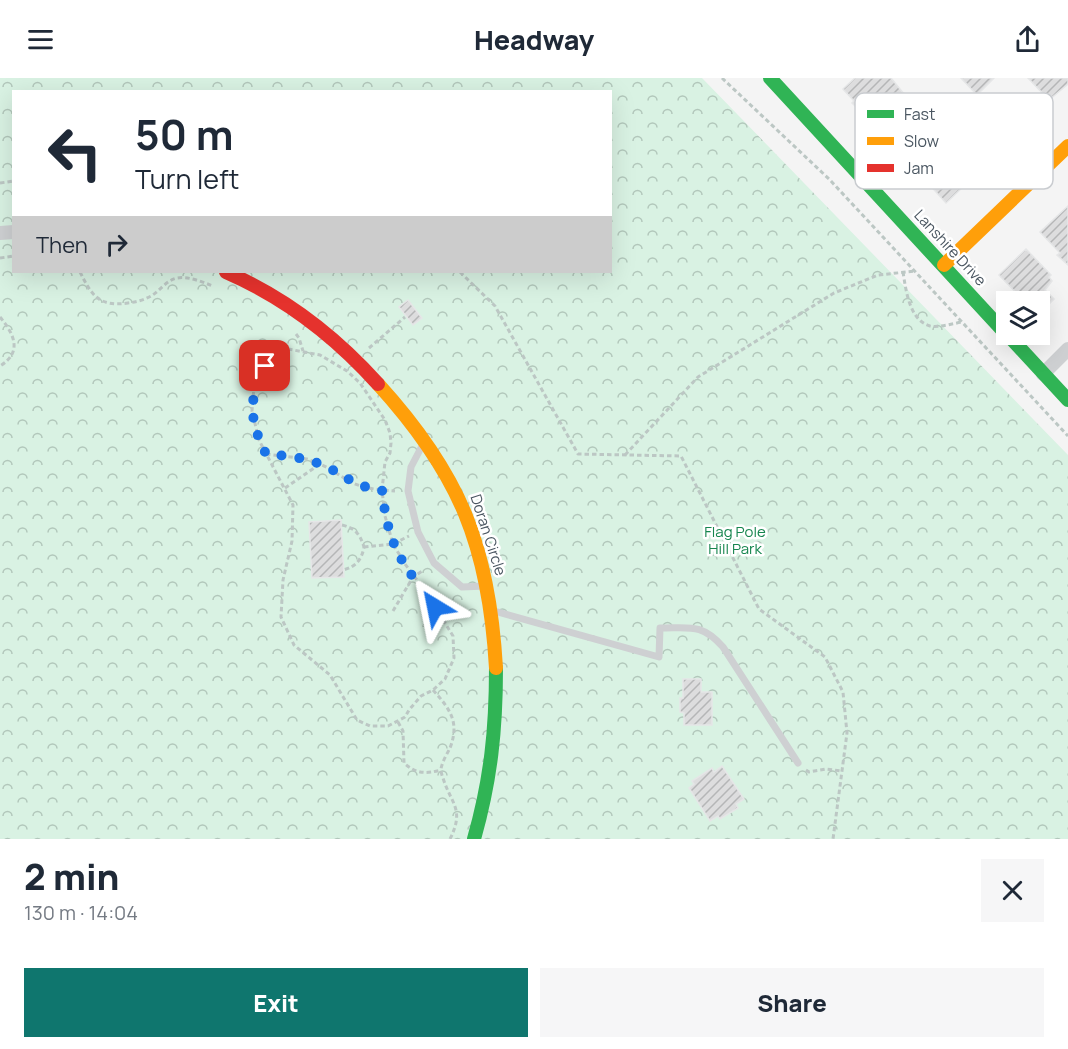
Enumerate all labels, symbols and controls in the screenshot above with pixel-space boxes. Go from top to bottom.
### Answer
text: Headway [474,21,594,58]
icon: menu [24,23,57,56]
icon: share [1011,23,1044,56]
legend [855,93,1053,189]
text: Fast [904,103,935,125]
text: 50 m [135,105,233,163]
icon: left [36,114,114,192]
text: Slow [904,130,939,152]
text: Jam [904,157,934,179]
text: Turn left [135,160,239,197]
street label: Lanshire Drive [910,205,991,291]
icon: right [100,228,133,261]
text: Then [36,230,88,260]
map controls [996,291,1050,345]
button: layers [996,291,1050,345]
pin [239,340,290,391]
icon: arrive [248,349,281,382]
street label: Doran Circle [465,492,512,578]
park label: Flag Pole Hill Park [704,521,766,559]
position arrow [403,575,467,639]
text: 2 min [24,852,119,901]
button: close [981,859,1044,922]
text: 130 m · 14:04 [24,899,138,926]
button: Exit [24,968,528,1037]
button: Share [540,968,1044,1037]

